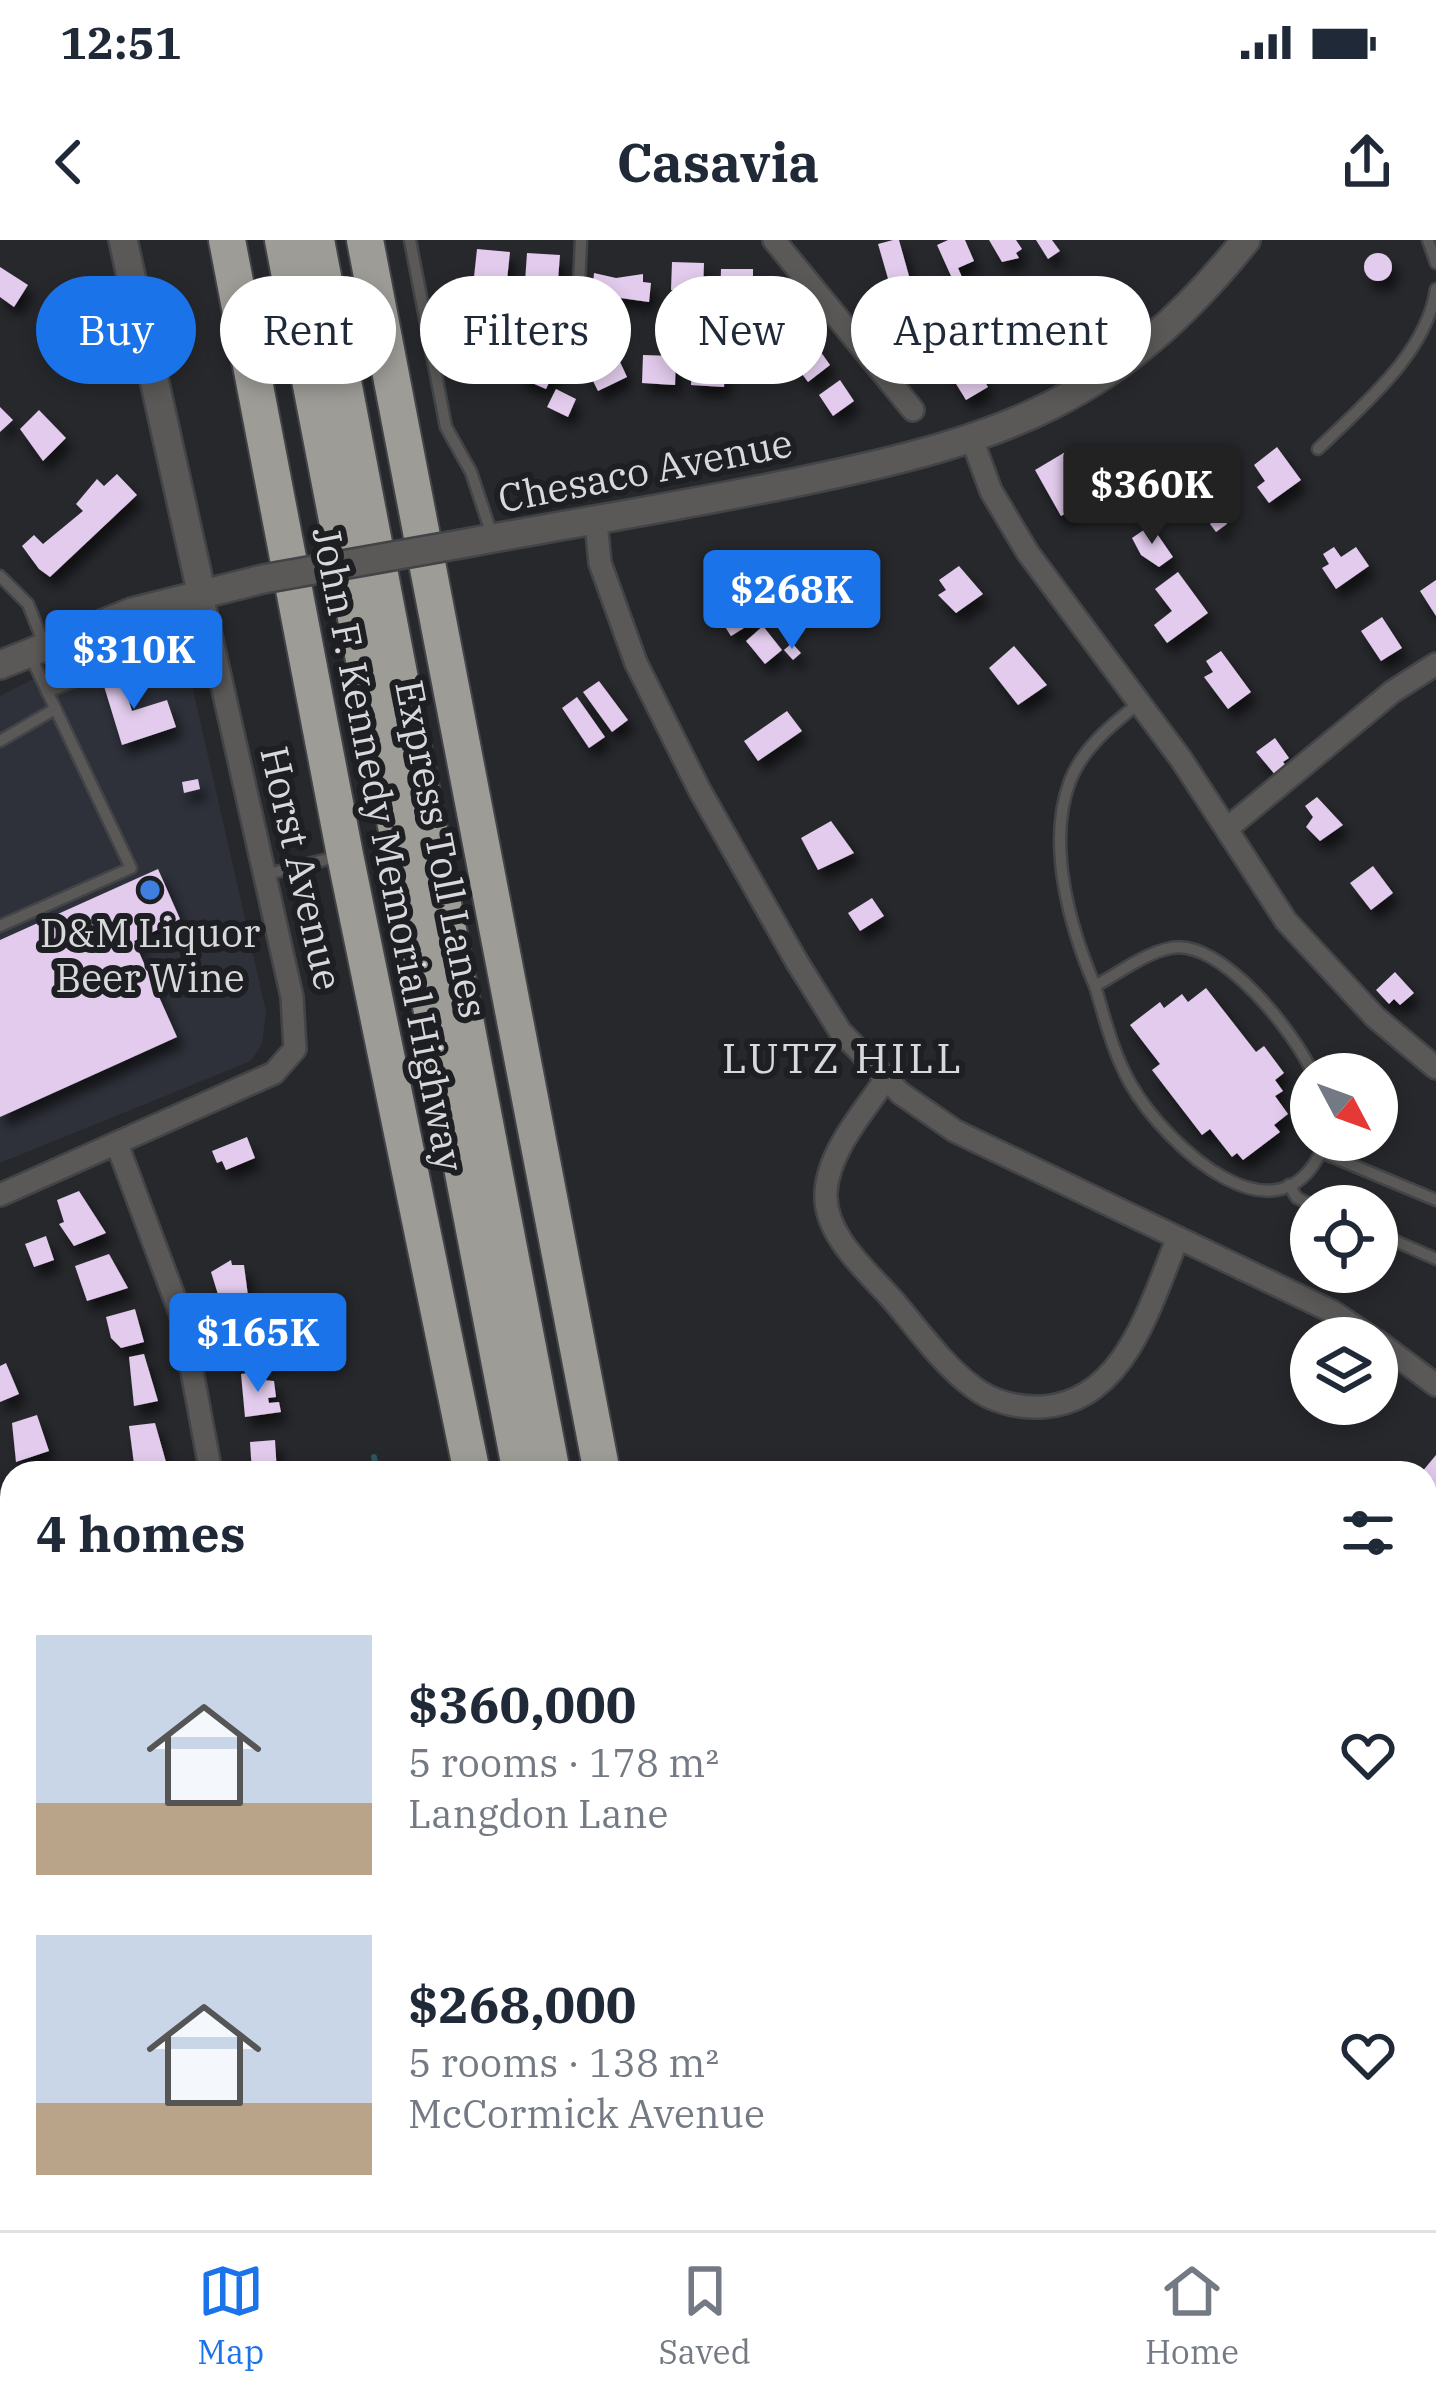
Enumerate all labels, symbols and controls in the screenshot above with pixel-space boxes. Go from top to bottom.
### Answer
text: 12:51 [60,13,182,71]
text: Casavia [617,127,819,197]
icon: back [36,129,102,195]
icon: share [1334,129,1400,195]
chip: Buy [36,276,196,384]
chip: Rent [220,276,396,384]
chip: Filters [420,276,631,384]
chip: New [655,276,827,384]
chip: Apartment [851,276,1151,384]
street label: Chesaco Avenue [494,416,796,524]
pin: $360K [1068,445,1236,547]
text: $360K [1090,458,1214,509]
street label: John F. Kennedy Memorial Highway [301,522,477,1176]
pin: $268K [708,550,876,652]
text: $268K [730,563,854,614]
pin: $310K [50,610,218,712]
text: $310K [72,623,196,674]
street label: Express Toll Lanes [384,676,500,1022]
street label: Horst Avenue [249,741,355,995]
marker: D&M Liquor Beer Wine [137,877,163,903]
place label: D&M Liquor Beer Wine [40,907,260,1003]
district label: LUTZ HILL [722,1030,964,1085]
north arrow [1290,1053,1398,1161]
map controls [1290,1053,1398,1425]
button: locate [1290,1185,1398,1293]
pin: $165K [174,1293,342,1395]
text: $165K [196,1306,320,1357]
button: layers [1290,1317,1398,1425]
text: 4 homes [36,1500,246,1566]
icon: filters [1335,1500,1401,1566]
text: $360,000 [408,1671,636,1737]
icon: home [132,1683,276,1827]
icon: heart [1335,1722,1401,1788]
text: 5 rooms · 178 m² [408,1737,719,1788]
text: Langdon Lane [408,1788,668,1839]
text: $268,000 [408,1971,636,2037]
icon: home [132,1983,276,2127]
icon: heart [1335,2022,1401,2088]
text: 5 rooms · 138 m² [408,2037,719,2088]
text: McCormick Avenue [408,2088,765,2139]
tab: Map [197,2258,264,2373]
tab: Saved [658,2258,751,2373]
tab: Home [1145,2258,1239,2373]

